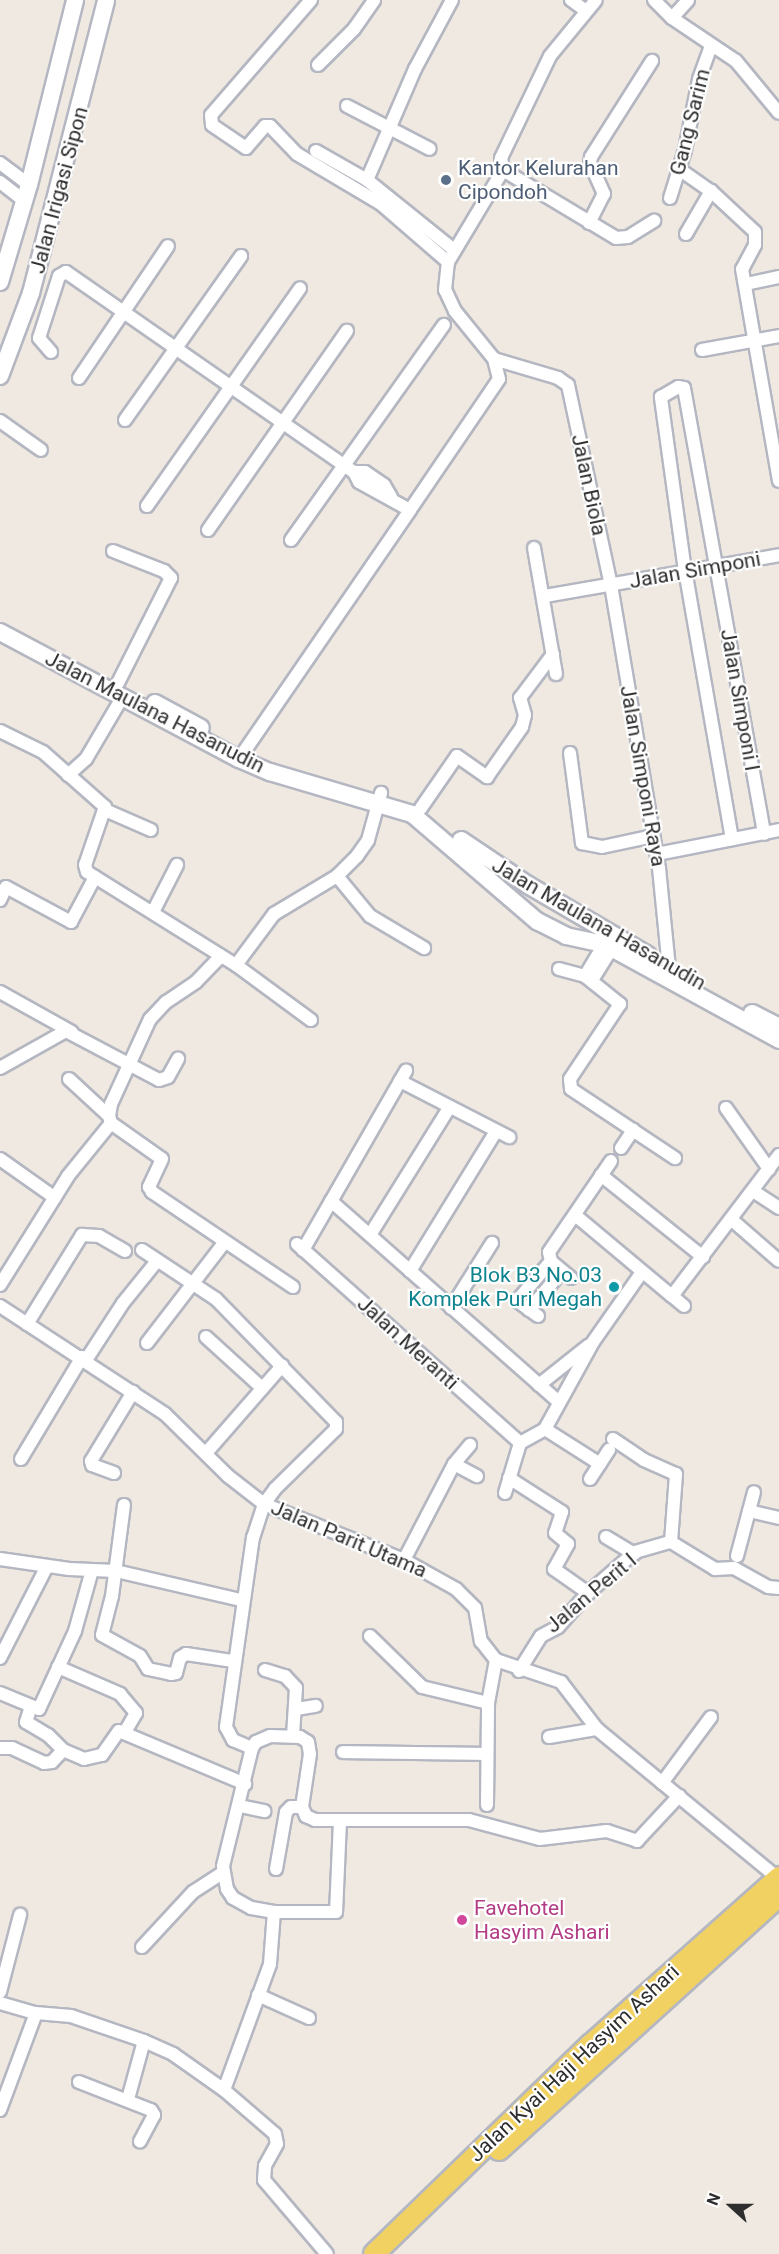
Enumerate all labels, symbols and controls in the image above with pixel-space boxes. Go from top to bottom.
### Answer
street label: Gang Sarim [665,66,715,178]
street label: Jalan Irigasi Sipon [25,104,93,276]
place label: Kantor Kelurahan Cipondoh [458,155,619,205]
marker: Kantor Kelurahan Cipondoh [439,173,453,187]
street label: Jalan Biola [566,432,612,538]
street label: Jalan Simponi [627,546,763,594]
street label: Jalan Simponi I [715,627,765,773]
street label: Jalan Maulana Hasanudin [41,646,269,778]
street label: Jalan Simponi Raya [615,683,671,869]
street label: Jalan Maulana Hasanudin [488,852,710,996]
place label: Blok B3 No.03 Komplek Puri Megah [408,1262,602,1312]
marker: Blok B3 No.03 Komplek Puri Megah [607,1280,621,1294]
street label: Jalan Meranti [352,1291,464,1395]
street label: Jalan Parit Utama [267,1495,431,1583]
street label: Jalan Perit I [541,1548,641,1638]
place label: Favehotel Hasyim Ashari [474,1895,610,1945]
marker: Favehotel Hasyim Ashari [455,1913,469,1927]
street label: Jalan Kyai Haji Hasyim Ashari [464,1959,684,2167]
north arrow [701,2176,761,2236]
text: N [703,2191,725,2208]

